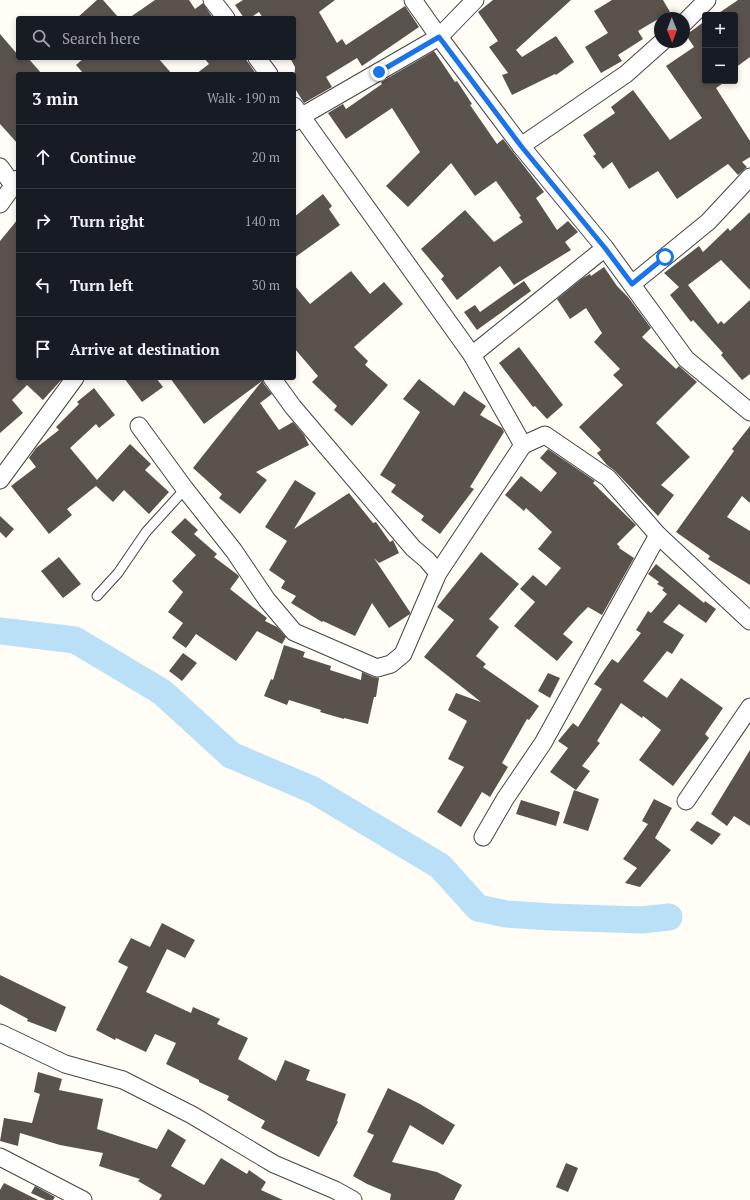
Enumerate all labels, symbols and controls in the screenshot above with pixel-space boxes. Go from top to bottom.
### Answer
north arrow [654,12,690,48]
map controls [702,12,738,84]
button: + [702,12,738,48]
search box [16,16,296,60]
icon: search [30,27,52,49]
text: Search here [62,28,140,48]
button: − [702,48,738,84]
route end [370,63,388,81]
text: 3 min [32,87,79,110]
text: Walk · 190 m [207,89,280,107]
icon: ahead [32,146,54,168]
text: Continue [70,147,136,167]
text: 20 m [252,148,280,166]
icon: right [32,210,54,232]
text: Turn right [70,211,145,231]
text: 140 m [245,212,280,230]
route start [656,248,674,266]
icon: left [32,274,54,296]
text: Turn left [70,275,134,295]
text: 30 m [252,276,280,294]
icon: arrive [32,338,54,360]
text: Arrive at destination [70,339,220,359]

